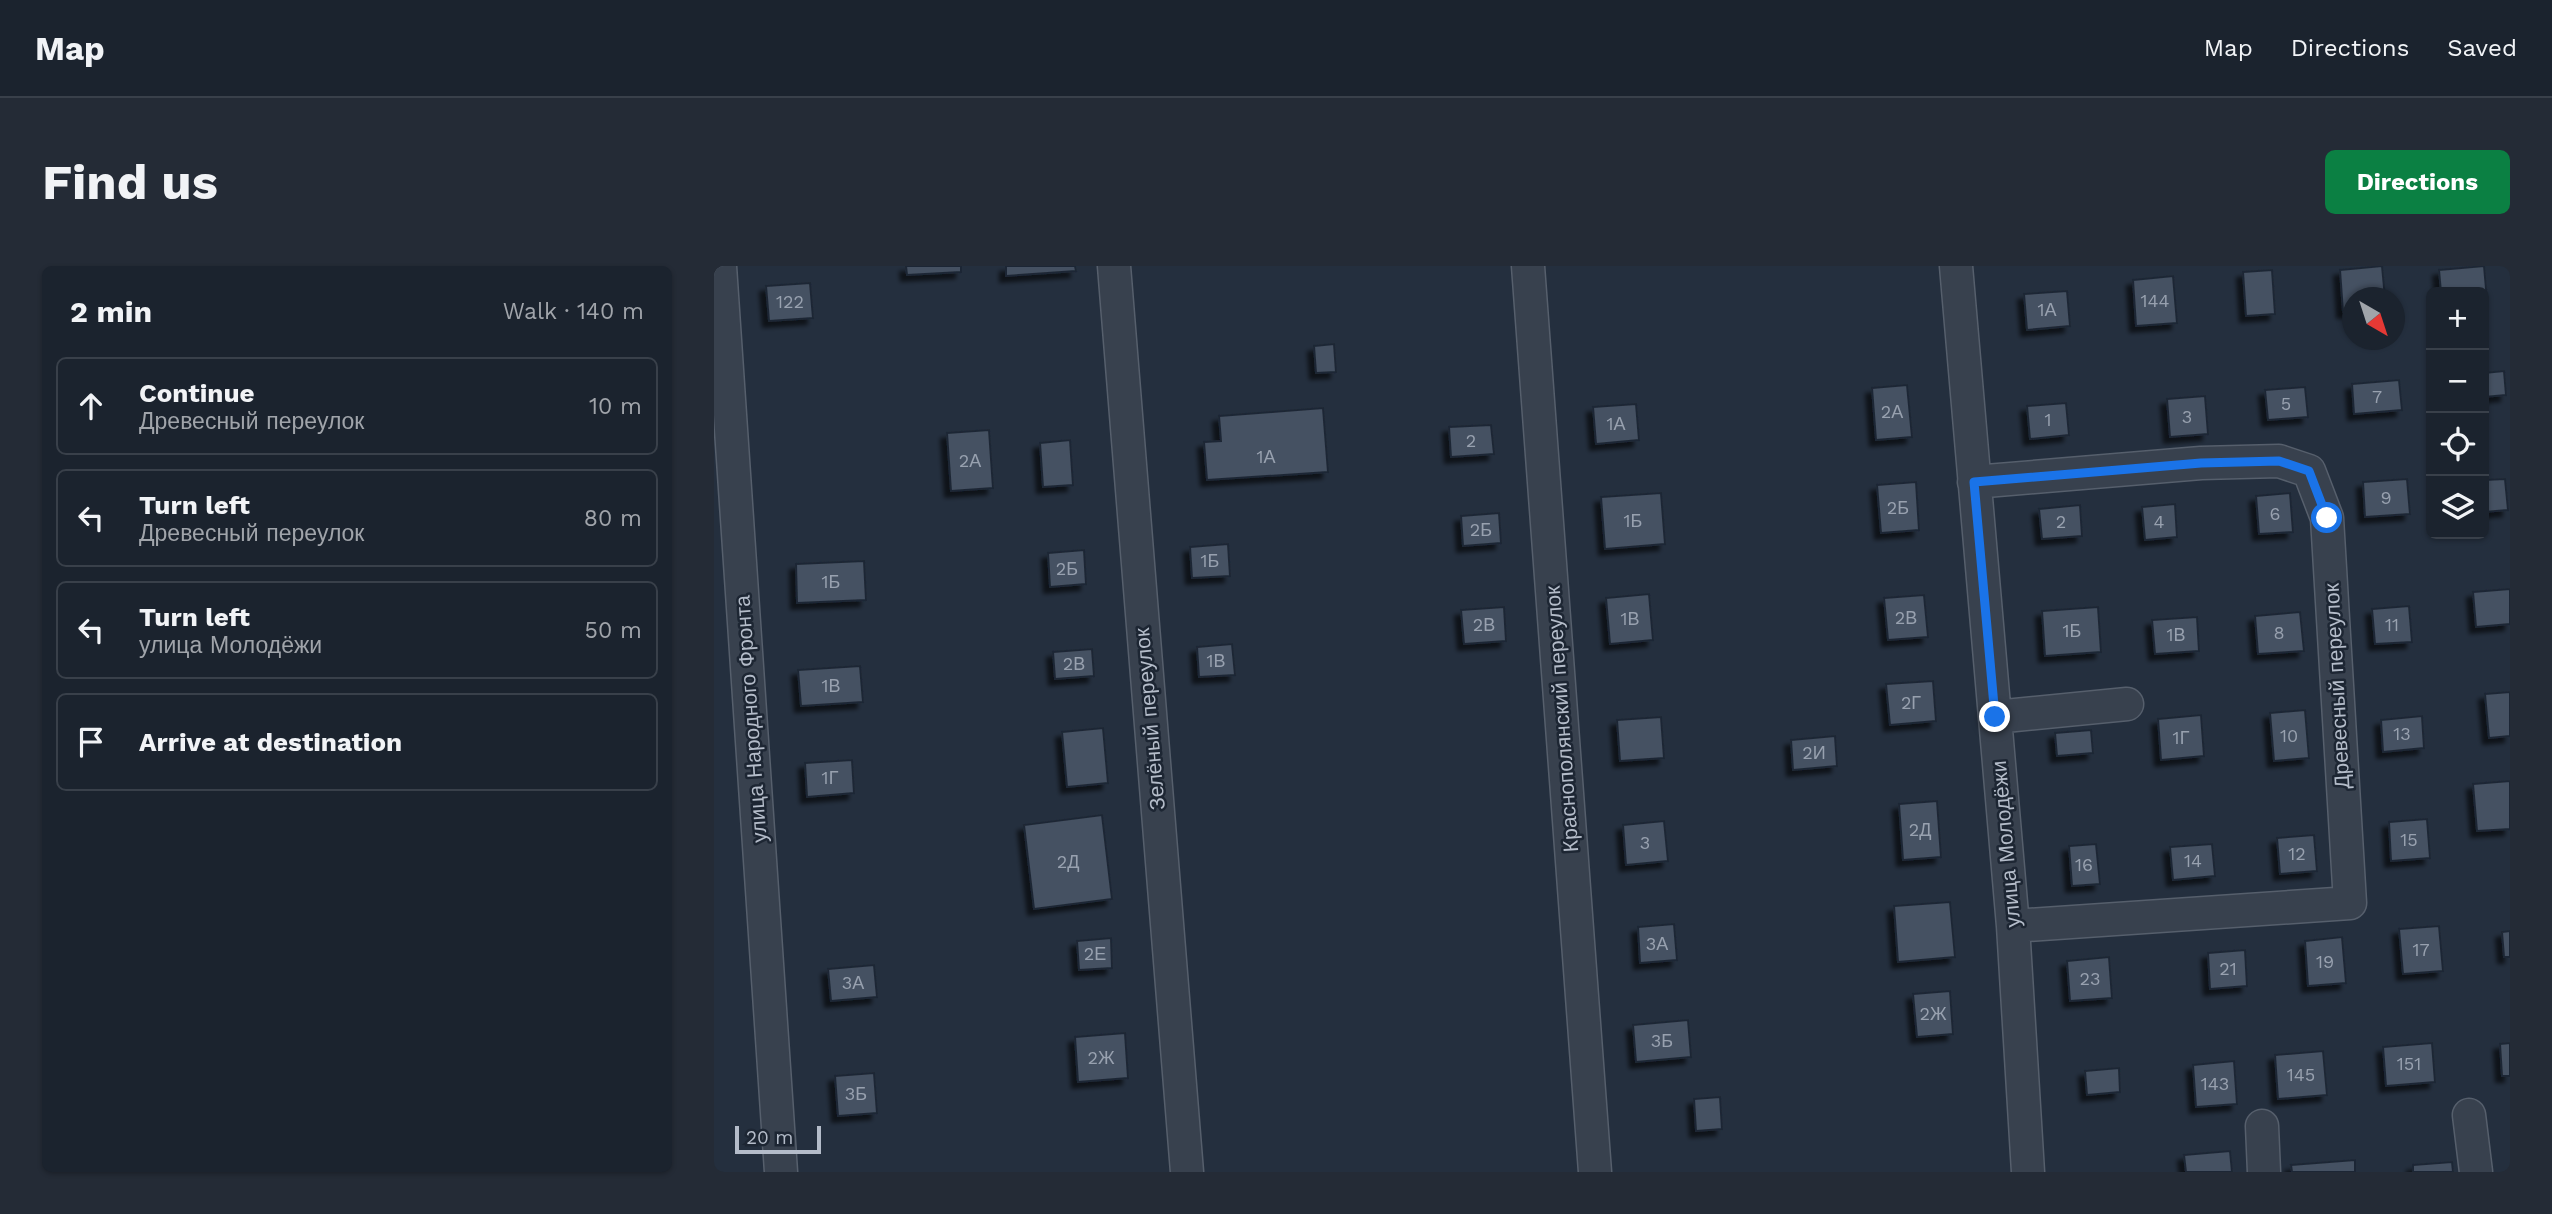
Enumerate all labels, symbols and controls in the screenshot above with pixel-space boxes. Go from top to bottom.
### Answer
text: Map [35,29,105,68]
text: Map [2204,34,2253,62]
text: Directions [2291,34,2409,62]
text: Saved [2447,34,2517,62]
button: Directions [2325,150,2510,214]
text: Find us [42,153,218,211]
north arrow [2342,287,2405,350]
map controls [2426,287,2489,539]
button: + [2426,287,2489,350]
house number: 144 [2140,290,2170,311]
house number: 122 [776,291,804,312]
text: 2 min [70,294,152,329]
text: Walk · 140 m [503,298,644,325]
house number: 1А [2037,299,2057,320]
button: − [2426,350,2489,413]
text: Continue [139,378,255,408]
house number: 7 [2372,386,2382,407]
icon: ahead [72,387,110,425]
text: 10 m [589,393,642,420]
house number: 5 [2281,393,2291,414]
house number: 2А [1881,401,1903,422]
house number: 3 [2182,406,2192,427]
text: Древесный переулок [139,408,364,435]
house number: 1 [2044,409,2052,430]
house number: 1А [1606,413,1626,434]
button: locate [2426,413,2489,476]
house number: 2 [1466,430,1476,451]
house number: 1А [1256,446,1276,467]
house number: 2А [959,450,981,471]
button: layers [2426,476,2489,539]
house number: 9 [2380,487,2392,508]
text: Turn left [139,490,250,520]
house number: 2Б [1887,497,1909,518]
icon: left [72,499,110,537]
route start [2311,502,2342,533]
house number: 6 [2270,503,2280,524]
text: 80 m [584,505,642,532]
house number: 1Б [1624,510,1642,531]
house number: 2 [2056,511,2066,532]
house number: 4 [2154,511,2165,532]
house number: 2Б [1470,519,1492,540]
text: Древесный переулок [139,520,364,547]
house number: 1Б [1201,550,1219,571]
house number: 2Б [1056,558,1078,579]
house number: 1Б [822,571,840,592]
street label: Древесный переулок [2319,582,2354,789]
street label: Краснополянский переулок [1540,584,1583,853]
street label: улица Народного Фронта [729,594,772,844]
text: Turn left [139,602,250,632]
house number: 2В [1895,607,1917,628]
house number: 1В [1620,608,1640,629]
icon: left [72,611,110,649]
house number: 2В [1473,614,1495,635]
house number: 11 [2385,614,2399,635]
text: 50 m [585,617,642,644]
house number: 1Б [2063,620,2081,641]
house number: 8 [2273,622,2285,643]
house number: 1В [2166,624,2186,645]
street label: Зелёный переулок [1129,626,1170,811]
text: улица Молодёжи [139,632,322,659]
house number: 1В [1206,650,1226,671]
house number: 2В [1063,653,1085,674]
house number: 1В [821,675,841,696]
house number: 2Г [1901,692,1921,713]
route end [1979,701,2010,732]
icon: arrive [72,723,110,761]
house number: 13 [2393,723,2411,744]
house number: 10 [2280,725,2298,746]
text: Arrive at destination [139,727,402,757]
house number: 1Г [2173,727,2190,748]
house number: 2И [1802,742,1826,763]
street label: улица Молодёжи [1986,760,2025,928]
house number: 1Г [822,767,839,788]
house number: 2Д [1909,819,1931,840]
house number: 15 [2400,829,2418,850]
house number: 3 [1640,832,1650,853]
house number: 12 [2288,843,2306,864]
house number: 14 [2184,850,2202,871]
house number: 2Д [1057,851,1079,872]
house number: 16 [2075,854,2093,875]
house number: 3А [1646,933,1668,954]
house number: 17 [2412,939,2430,960]
house number: 2Е [1084,943,1106,964]
house number: 19 [2316,951,2334,972]
house number: 21 [2219,958,2237,979]
house number: 23 [2080,968,2101,989]
house number: 3А [842,972,864,993]
house number: 2Ж [1919,1003,1947,1024]
house number: 3Б [1651,1030,1673,1051]
house number: 2Ж [1087,1047,1115,1068]
house number: 151 [2397,1053,2421,1074]
house number: 145 [2287,1064,2315,1085]
house number: 143 [2201,1073,2229,1094]
house number: 3Б [845,1083,867,1104]
scale bar [735,1123,821,1155]
text: 20 m [746,1126,793,1149]

